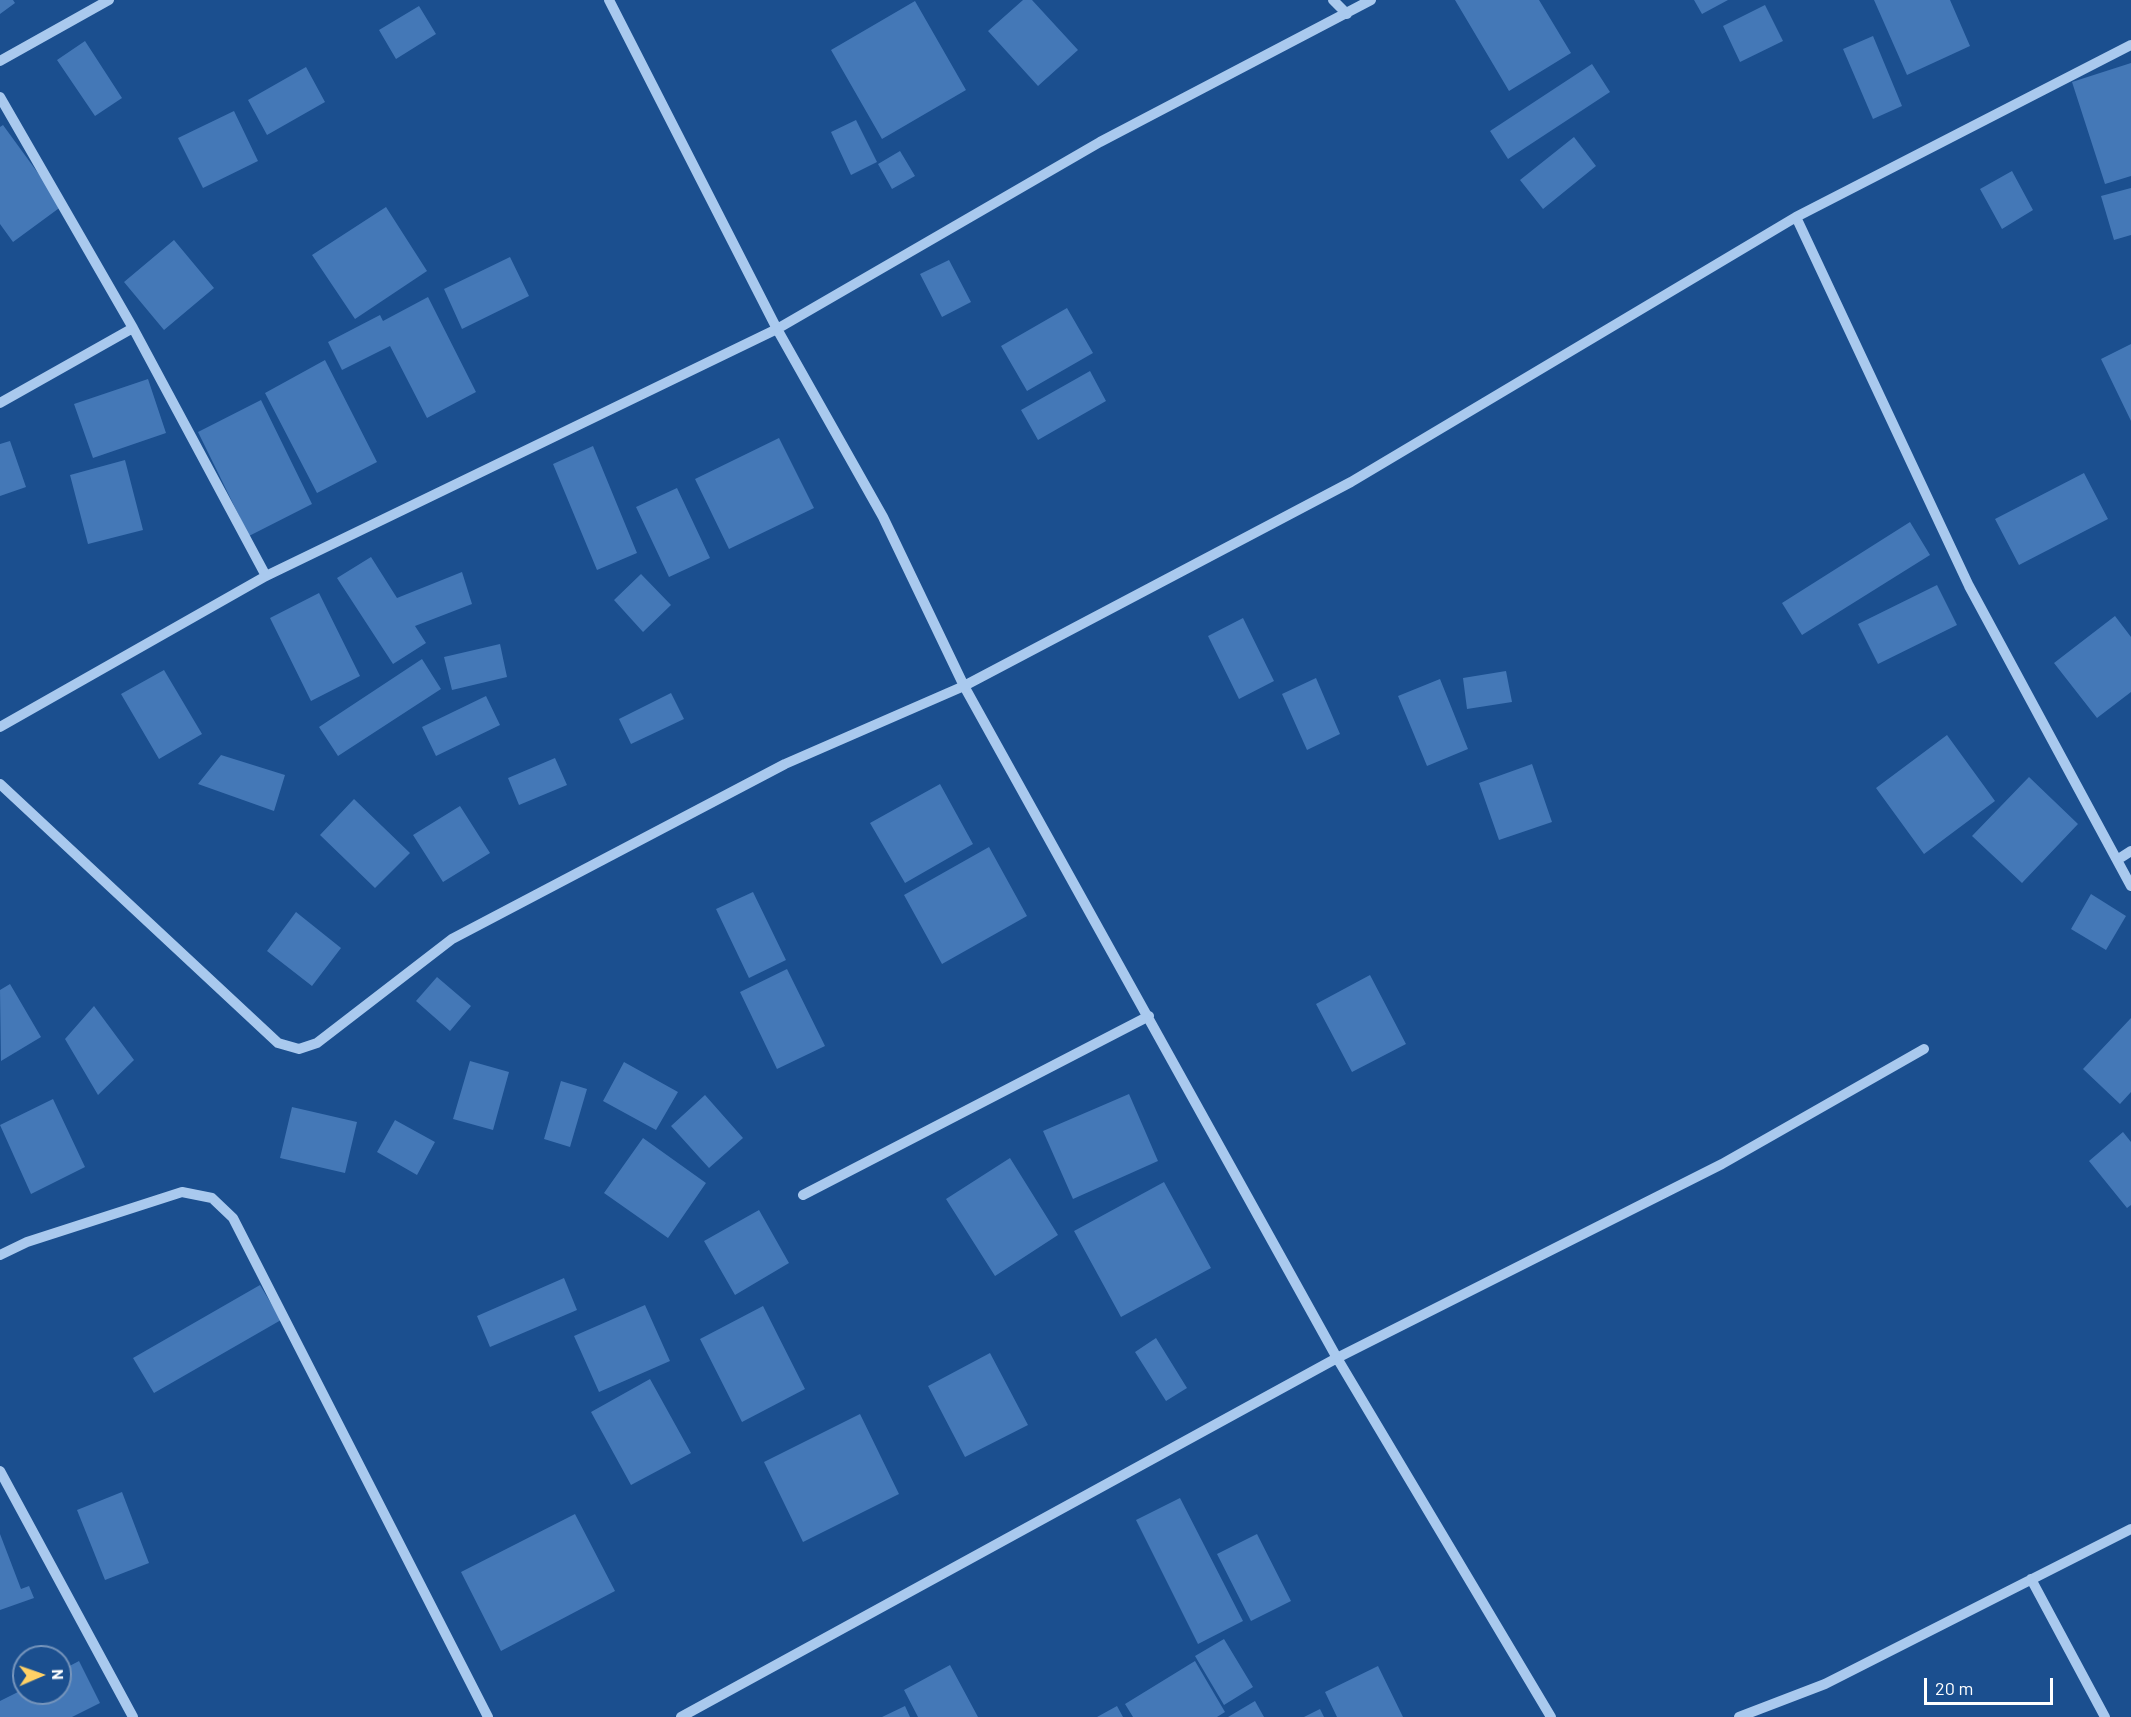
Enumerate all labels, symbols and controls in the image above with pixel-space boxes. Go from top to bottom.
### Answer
north arrow [12,1645,72,1705]
scale bar [1927,1666,2056,1704]
text: N [49,1669,68,1680]
text: 20 m [1935,1677,1973,1699]

